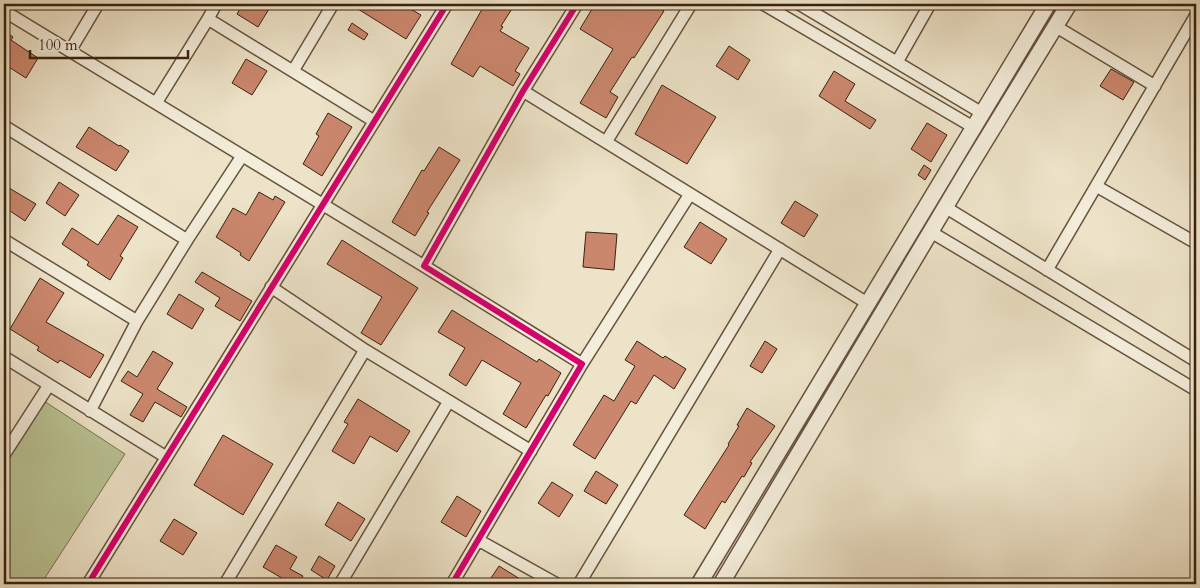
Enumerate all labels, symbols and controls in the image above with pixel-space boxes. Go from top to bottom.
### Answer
scale bar [30,28,188,60]
text: 100 m [38,35,78,55]

